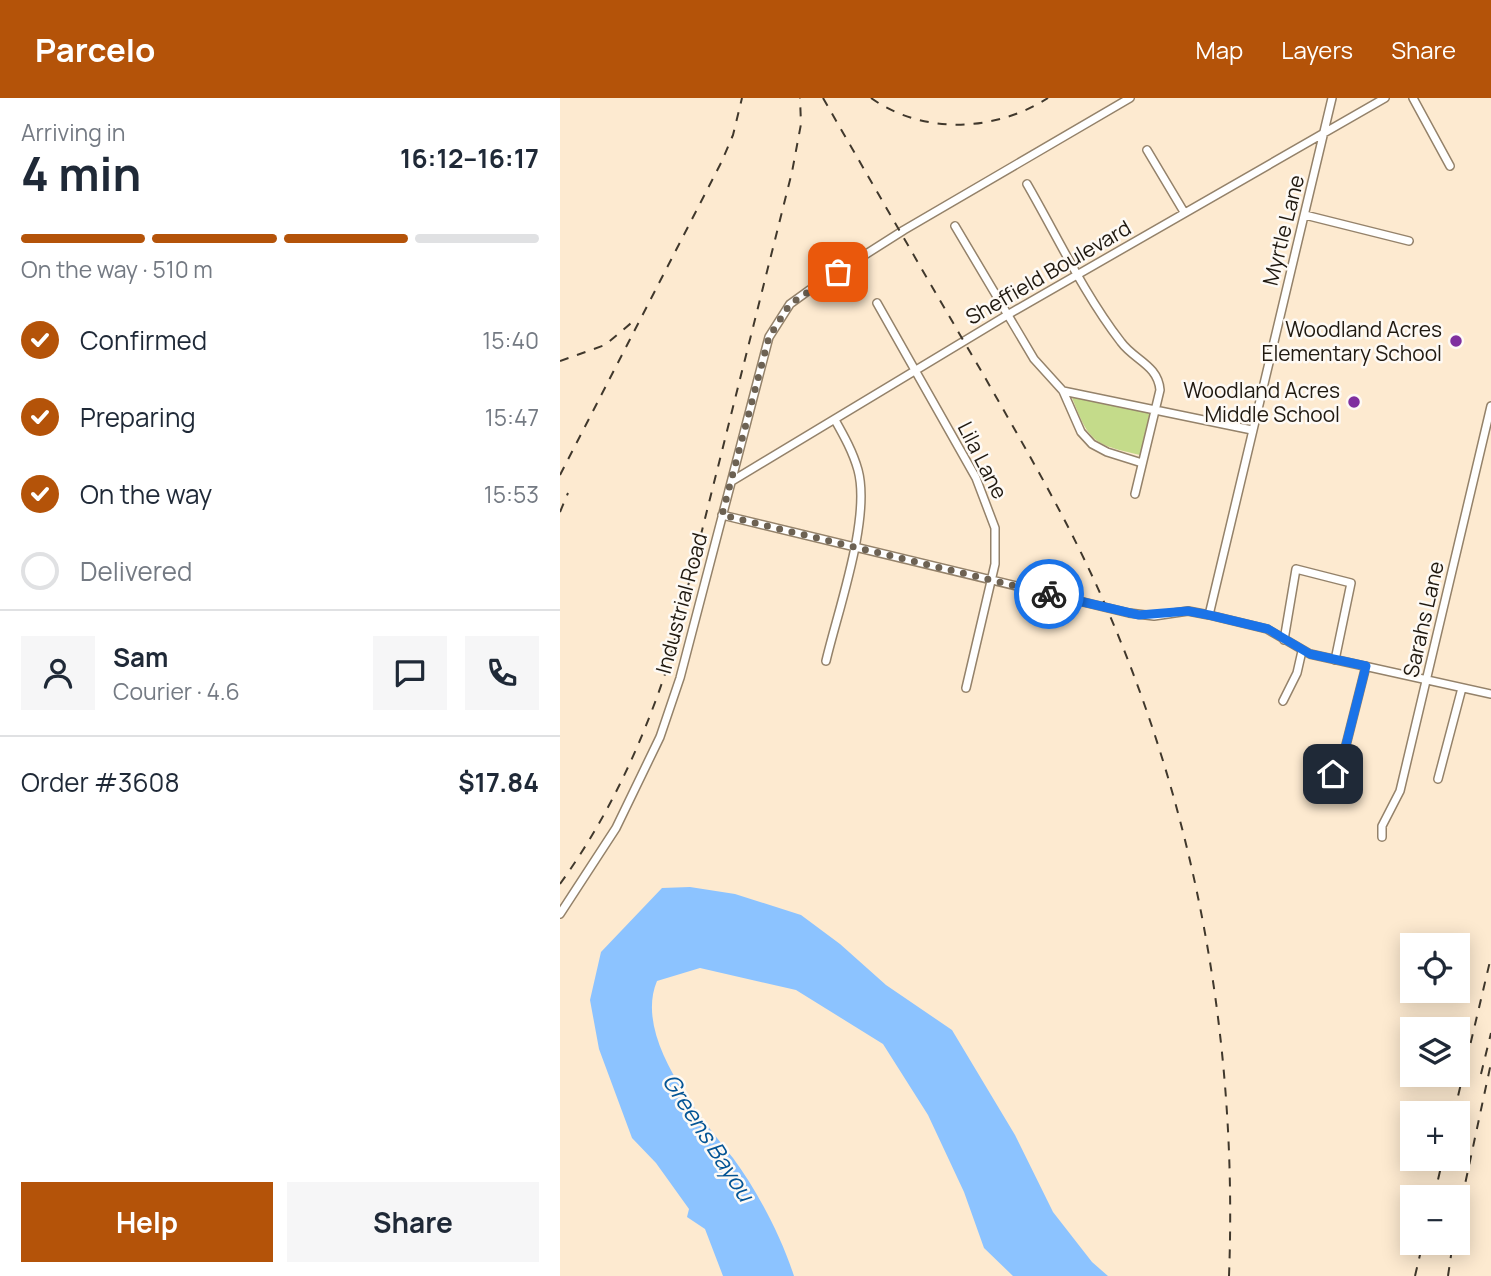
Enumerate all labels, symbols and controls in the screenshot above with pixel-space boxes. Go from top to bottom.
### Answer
text: Parcelo [35,27,156,72]
text: Map [1196,33,1243,66]
text: Layers [1281,33,1353,66]
text: Share [1391,33,1456,66]
text: Arriving in [21,116,126,148]
text: 16:12–16:17 [400,140,539,176]
text: 4 min [21,142,141,205]
street label: Myrtle Lane [1256,172,1310,288]
street label: Sheffield Boulevard [960,213,1136,331]
pin [808,242,868,302]
text: On the way · 510 m [21,253,213,285]
icon: bag [819,253,857,291]
place label: Woodland Acres Elementary School [1261,315,1442,367]
icon: check [21,321,59,359]
text: Confirmed [80,322,207,358]
text: 15:40 [482,324,539,356]
marker: Woodland Acres Elementary School [1448,333,1464,349]
place label: Woodland Acres Middle School [1183,376,1340,428]
marker: Woodland Acres Middle School [1346,394,1362,410]
icon: check [21,398,59,436]
text: Preparing [80,399,196,435]
text: 15:47 [485,401,539,433]
street label: Lila Lane [952,416,1014,504]
icon: check [21,475,59,513]
text: On the way [80,476,212,512]
text: 15:53 [484,478,539,510]
street label: Industrial Road [649,530,713,676]
text: Delivered [80,553,192,589]
street label: Sarahs Lane [1396,558,1450,680]
courier [1014,559,1084,629]
icon: bike [1030,575,1068,613]
button: person [21,636,95,710]
button: chat [373,636,447,710]
button: phone [465,636,539,710]
text: Sam [113,639,168,675]
text: Courier · 4.6 [113,675,240,707]
pin [1303,744,1363,804]
icon: home [1314,755,1352,793]
text: Order #3608 [21,764,180,800]
text: $17.84 [458,764,539,800]
map controls [1400,933,1470,1255]
button: locate [1400,933,1470,1003]
button: layers [1400,1017,1470,1087]
water label: Greens Bayou [656,1067,764,1209]
button: + [1400,1101,1470,1171]
button: Help [21,1182,273,1262]
button: Share [287,1182,539,1262]
button: − [1400,1185,1470,1255]

